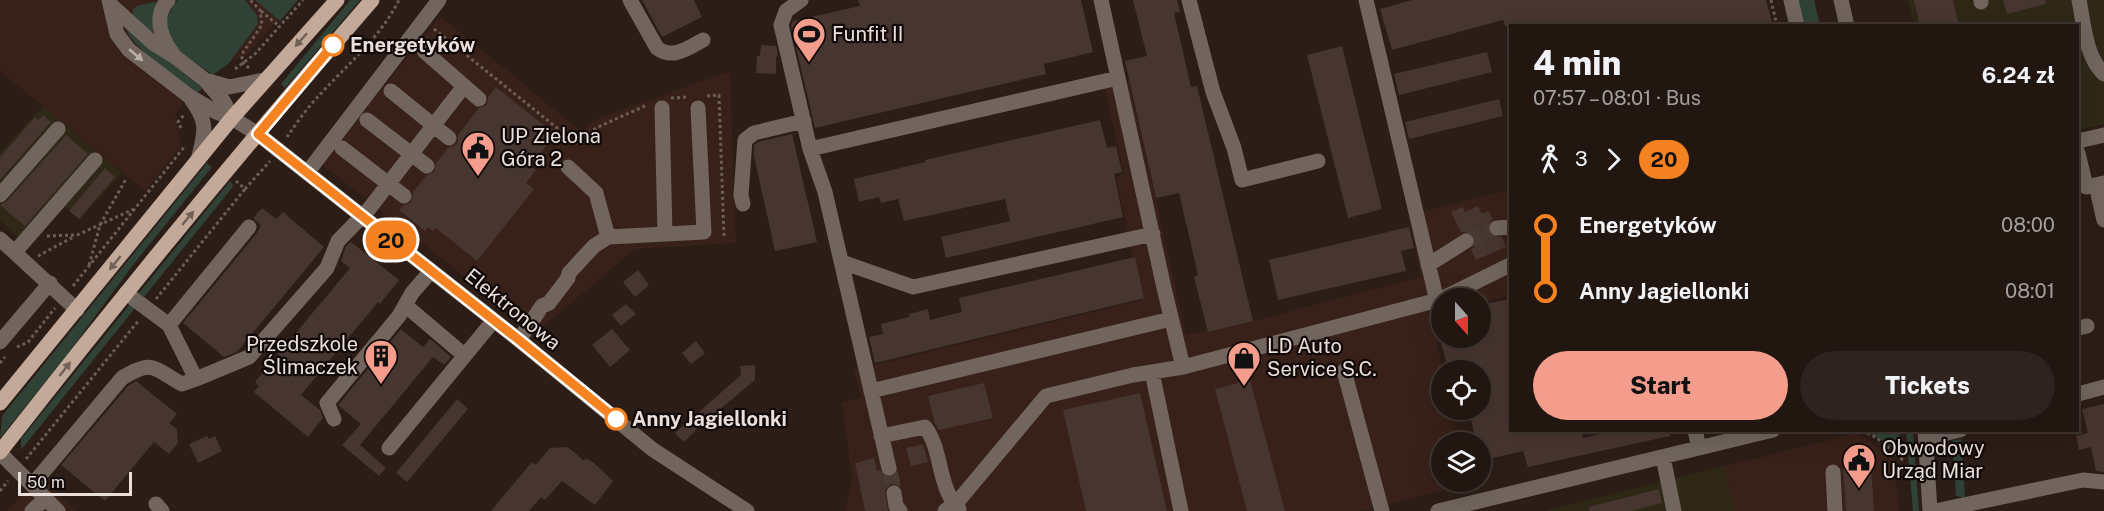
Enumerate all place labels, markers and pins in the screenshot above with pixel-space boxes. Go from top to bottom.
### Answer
sports icon: Funfit II [791,16,827,63]
place label: Funfit II [832,22,903,46]
place label: Energetyków [350,33,475,57]
marker: Energetyków [322,34,344,56]
place label: UP Zielona Góra 2 [501,124,601,171]
public building icon: UP Zielona Góra 2 [460,130,496,177]
place label: Przedszkole Ślimaczek [246,332,358,379]
place label: LD Auto Service S.C. [1267,334,1377,381]
building icon: Przedszkole Ślimaczek [363,338,399,385]
shop icon: LD Auto Service S.C. [1226,340,1262,387]
place label: Anny Jagiellonki [632,407,787,431]
marker: Anny Jagiellonki [605,408,627,430]
place label: Obwodowy Urząd Miar [1882,436,1985,483]
public building icon: Obwodowy Urząd Miar [1841,442,1877,489]

